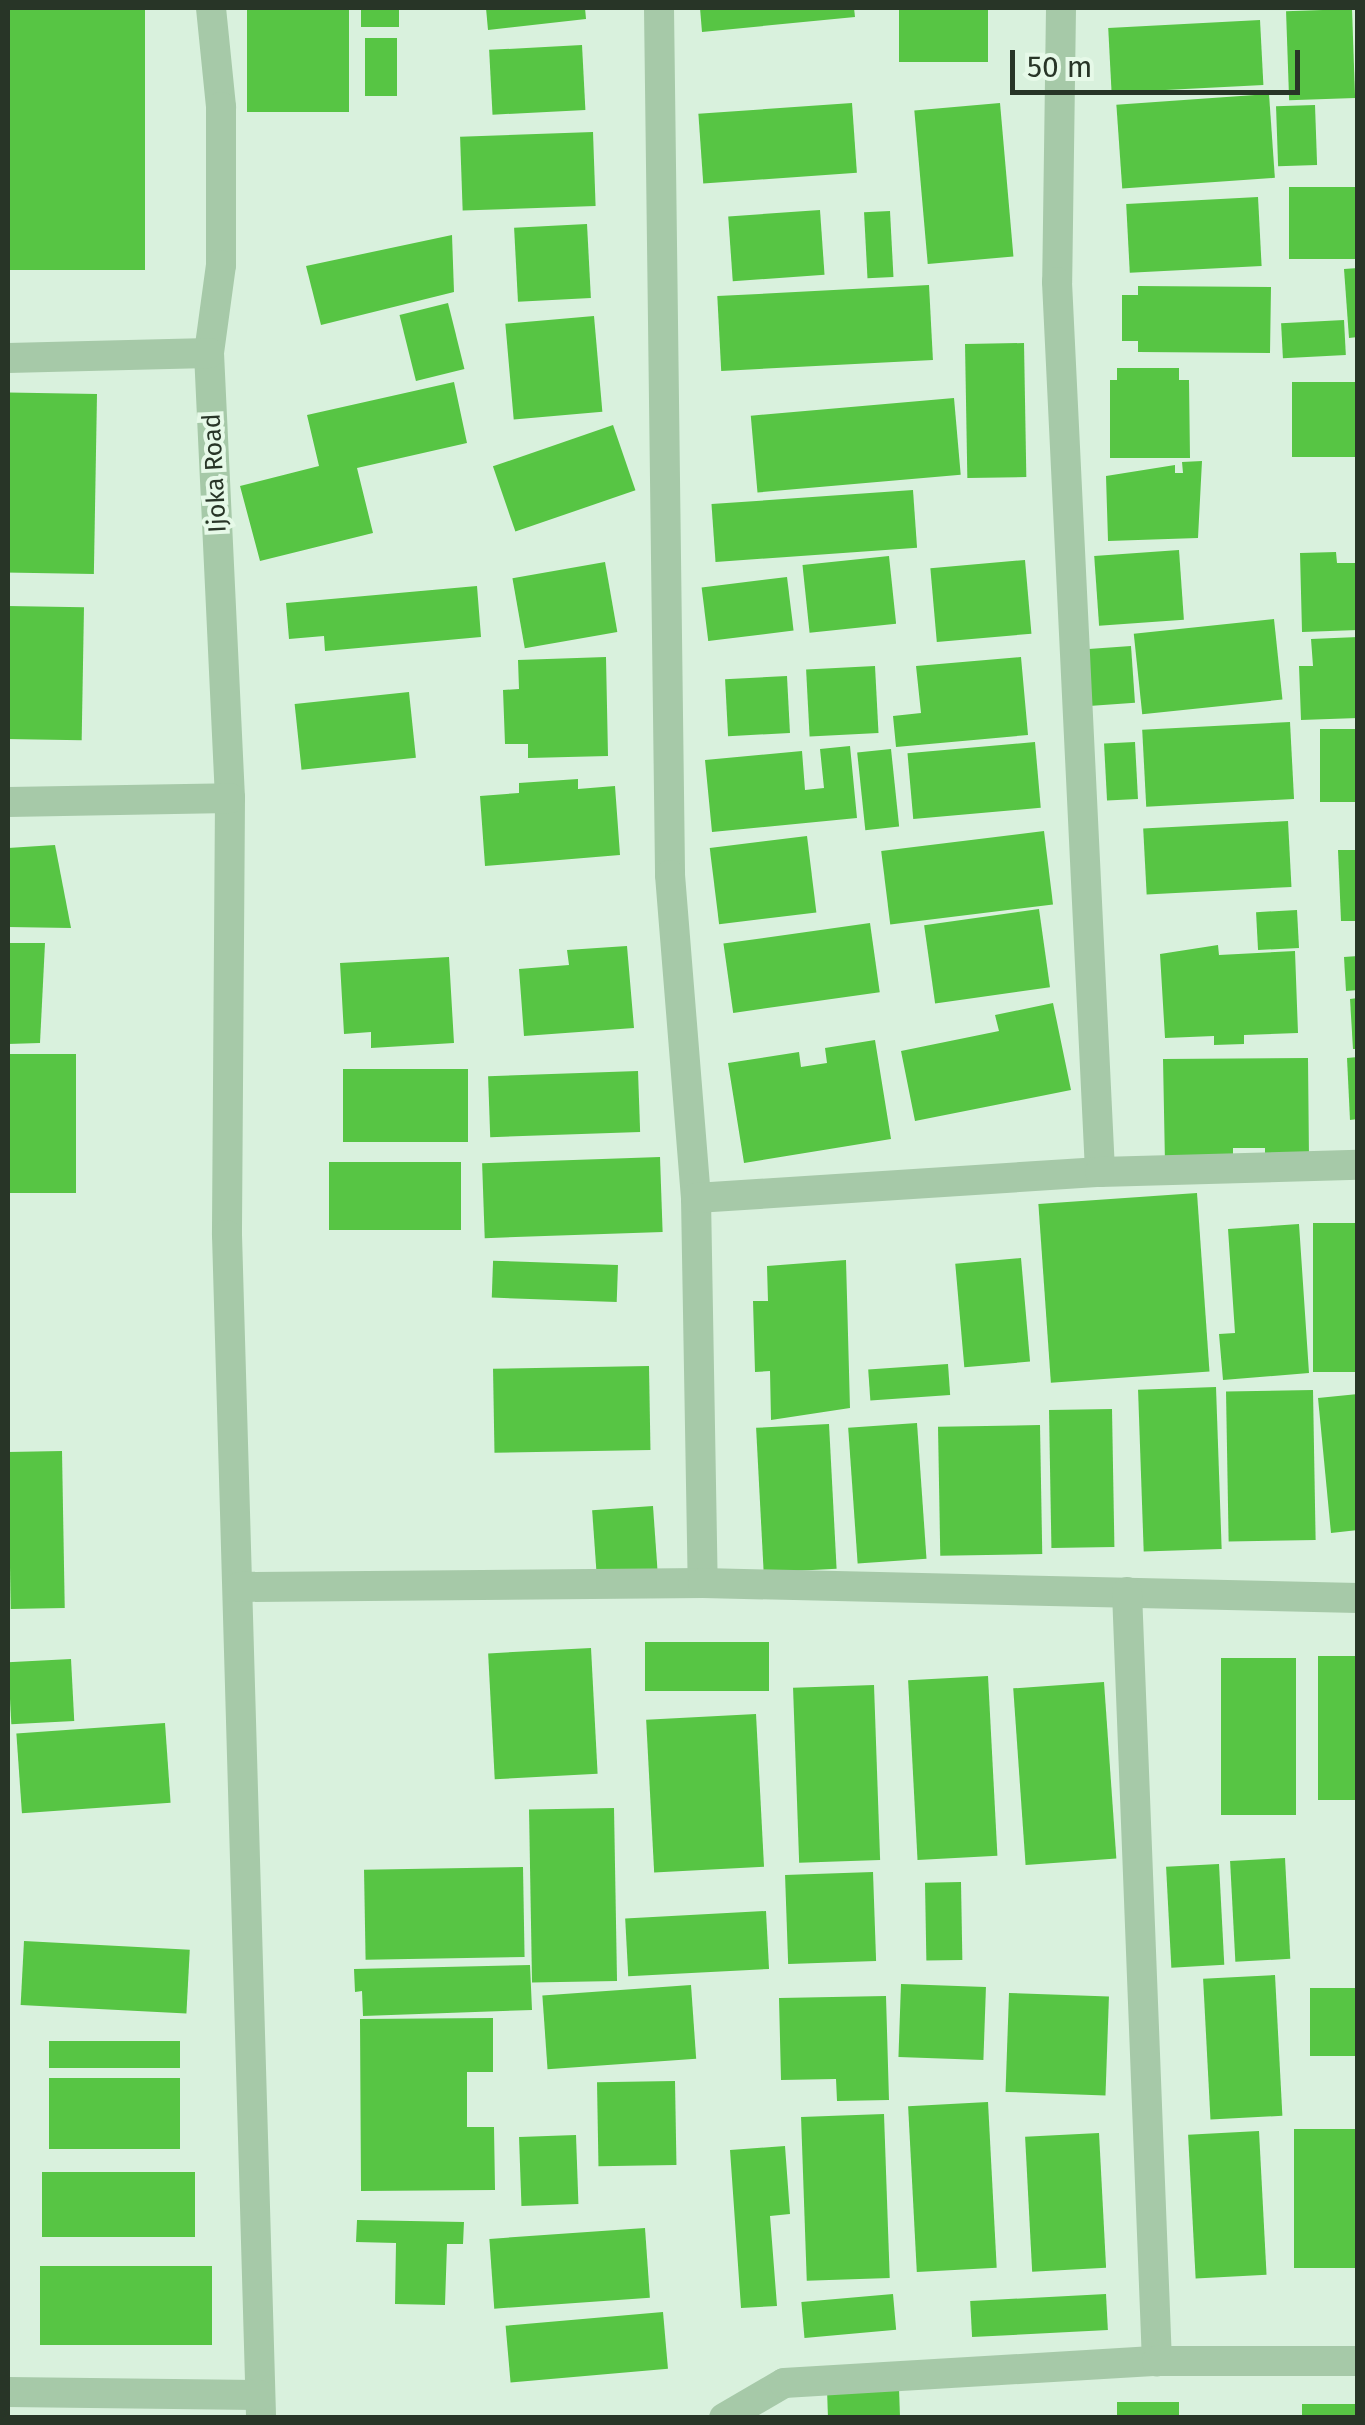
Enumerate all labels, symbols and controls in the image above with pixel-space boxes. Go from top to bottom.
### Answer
scale bar [1015,30,1305,92]
text: 50 m [1027,49,1092,85]
street label: Ijoka Road [197,413,233,533]

